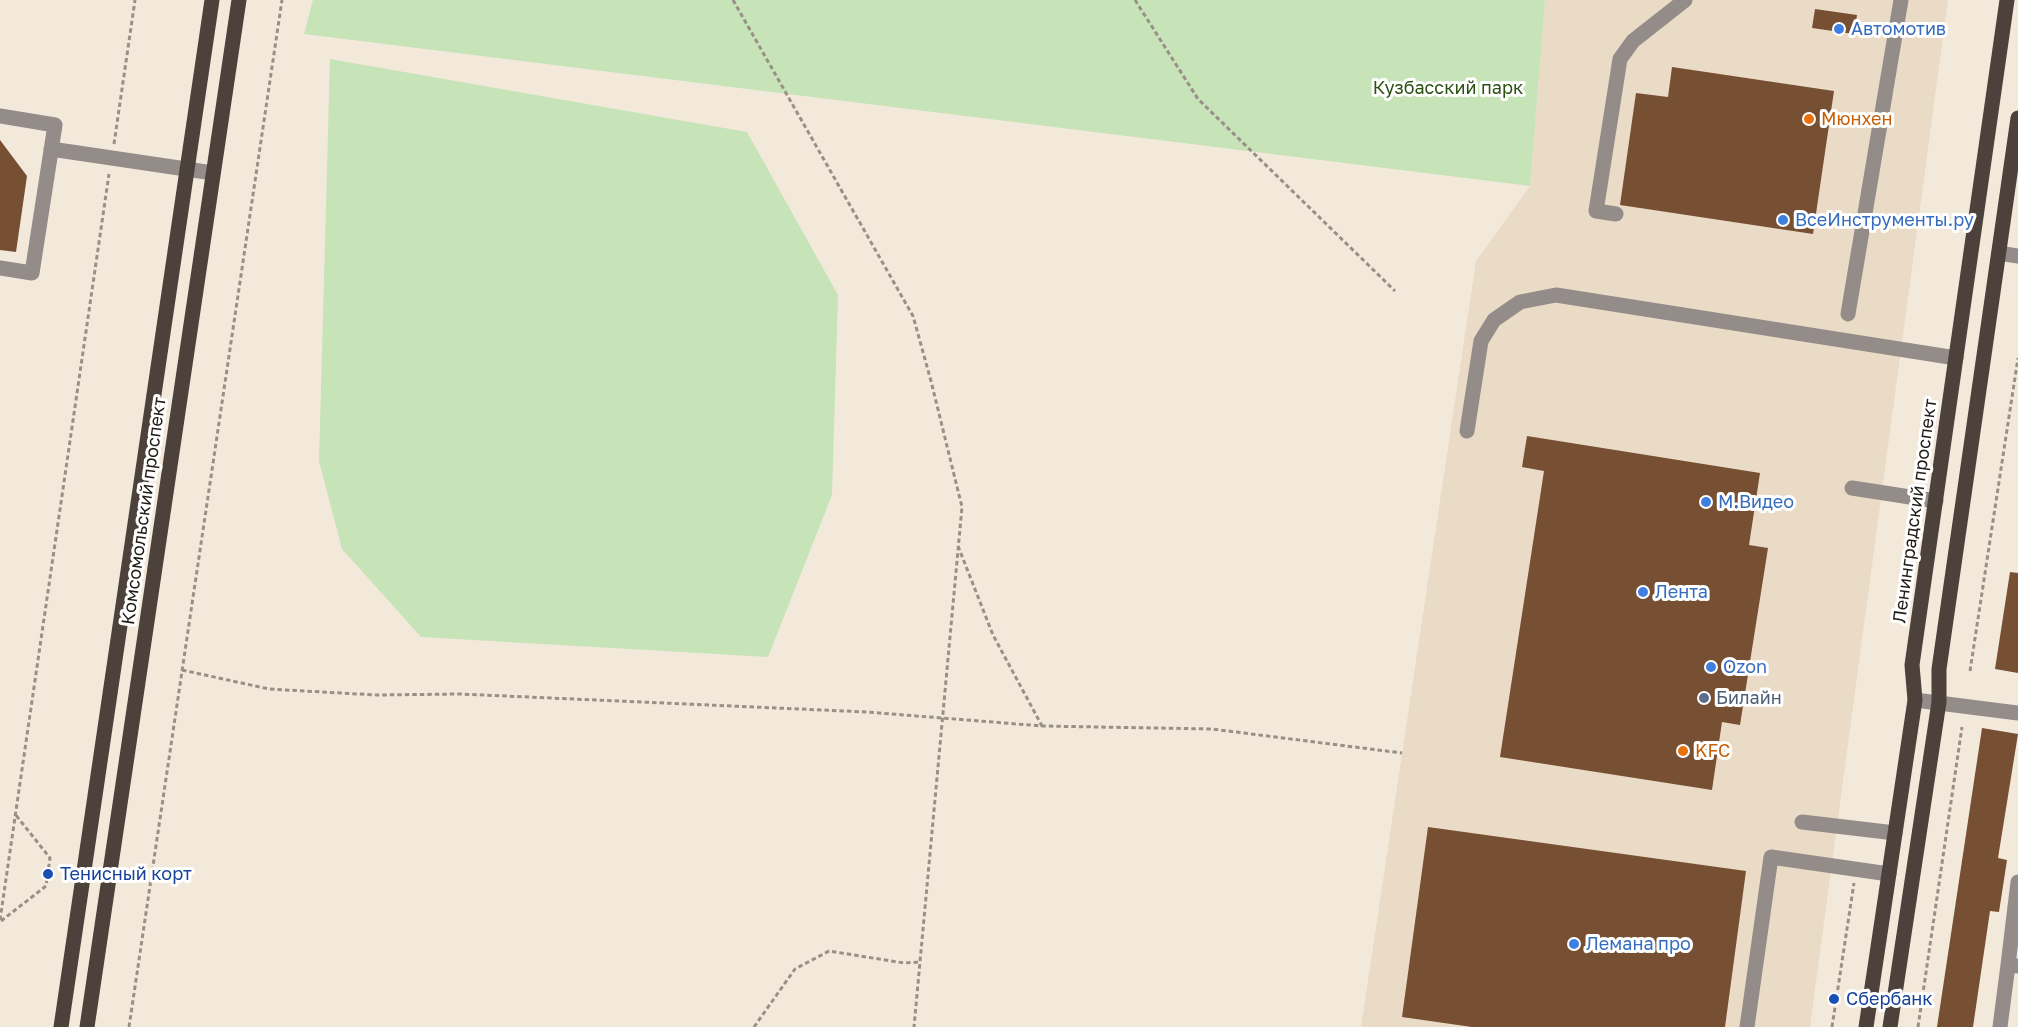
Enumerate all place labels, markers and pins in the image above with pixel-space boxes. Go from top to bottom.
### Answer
place label: Автомотив [1851,18,1946,40]
marker: Автомотив [1832,22,1846,36]
place label: Мюнхен [1821,108,1892,130]
marker: Мюнхен [1802,112,1816,126]
place label: ВсеИнструменты.ру [1795,209,1974,231]
marker: ВсеИнструменты.ру [1776,213,1790,227]
place label: М.Видео [1718,491,1794,513]
marker: М.Видео [1699,495,1713,509]
place label: Лента [1655,581,1708,603]
marker: Лента [1636,585,1650,599]
place label: Ozon [1723,656,1767,678]
marker: Ozon [1704,660,1718,674]
place label: Билайн [1716,687,1782,709]
marker: Билайн [1697,691,1711,705]
place label: KFC [1695,740,1730,762]
marker: KFC [1676,744,1690,758]
place label: Тенисный корт [60,863,192,885]
marker: Тенисный корт [41,867,55,881]
place label: Лемана про [1586,933,1691,955]
marker: Лемана про [1567,937,1581,951]
place label: Сбербанк [1846,988,1933,1010]
marker: Сбербанк [1827,992,1841,1006]

